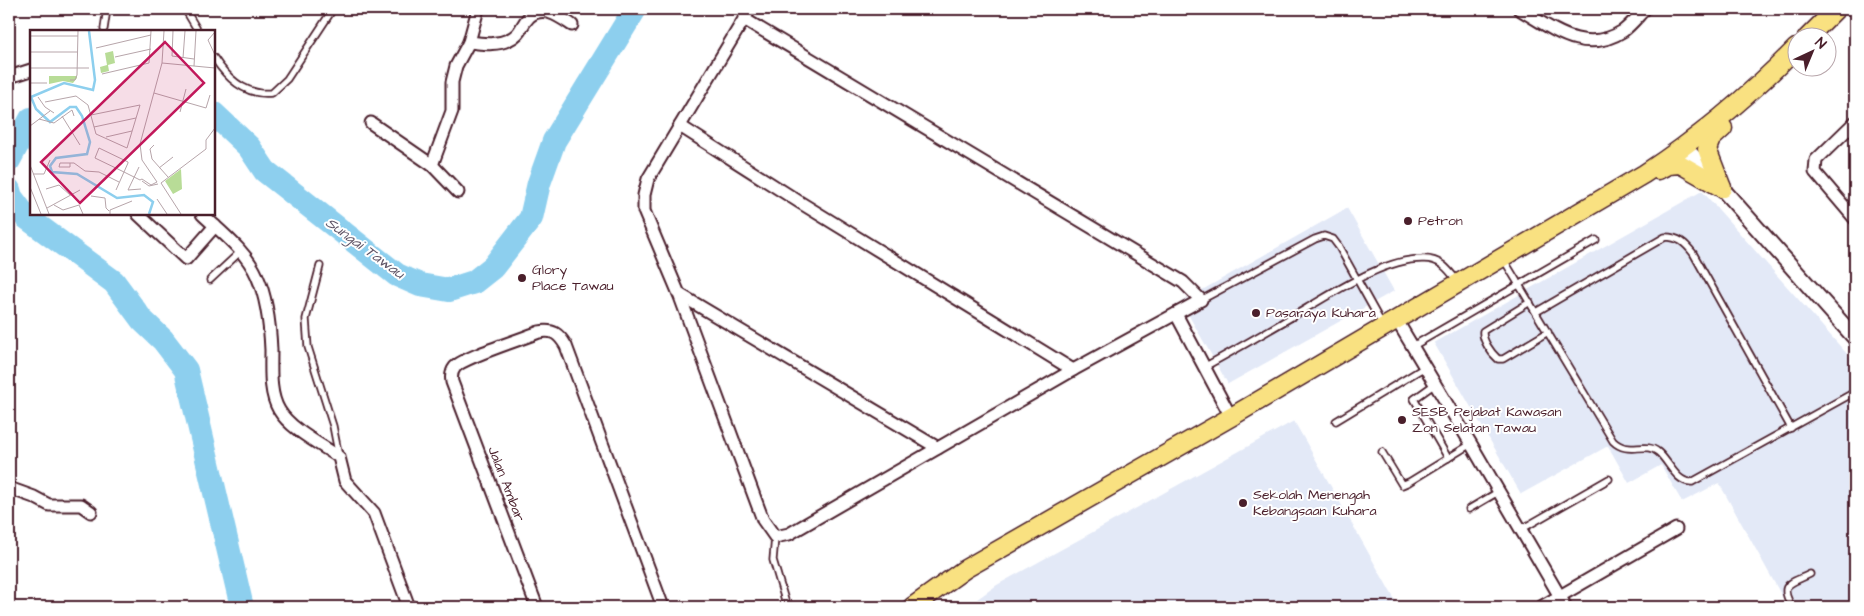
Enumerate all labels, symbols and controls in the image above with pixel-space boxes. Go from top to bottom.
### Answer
north arrow [1786,28,1836,78]
inset map [30,30,215,215]
text: N [1810,33,1831,54]
place label: Petron [1418,211,1463,231]
water label: Sungai Tawau [321,212,410,285]
marker: Petron [1402,215,1414,227]
place label: Glory Place Tawau [532,260,614,296]
marker: Glory Place Tawau [516,272,528,284]
place label: Pasaraya Kuhara [1266,303,1376,323]
marker: Pasaraya Kuhara [1250,307,1262,319]
place label: SESB Pejabat Kawasan Zon Selatan Tawau [1412,402,1561,438]
marker: SESB Pejabat Kawasan Zon Selatan Tawau [1396,414,1408,426]
street label: Jalan Ambar [483,444,530,525]
place label: Sekolah Menengah Kebangsaan Kuhara [1253,485,1377,521]
marker: Sekolah Menengah Kebangsaan Kuhara [1237,497,1249,509]

